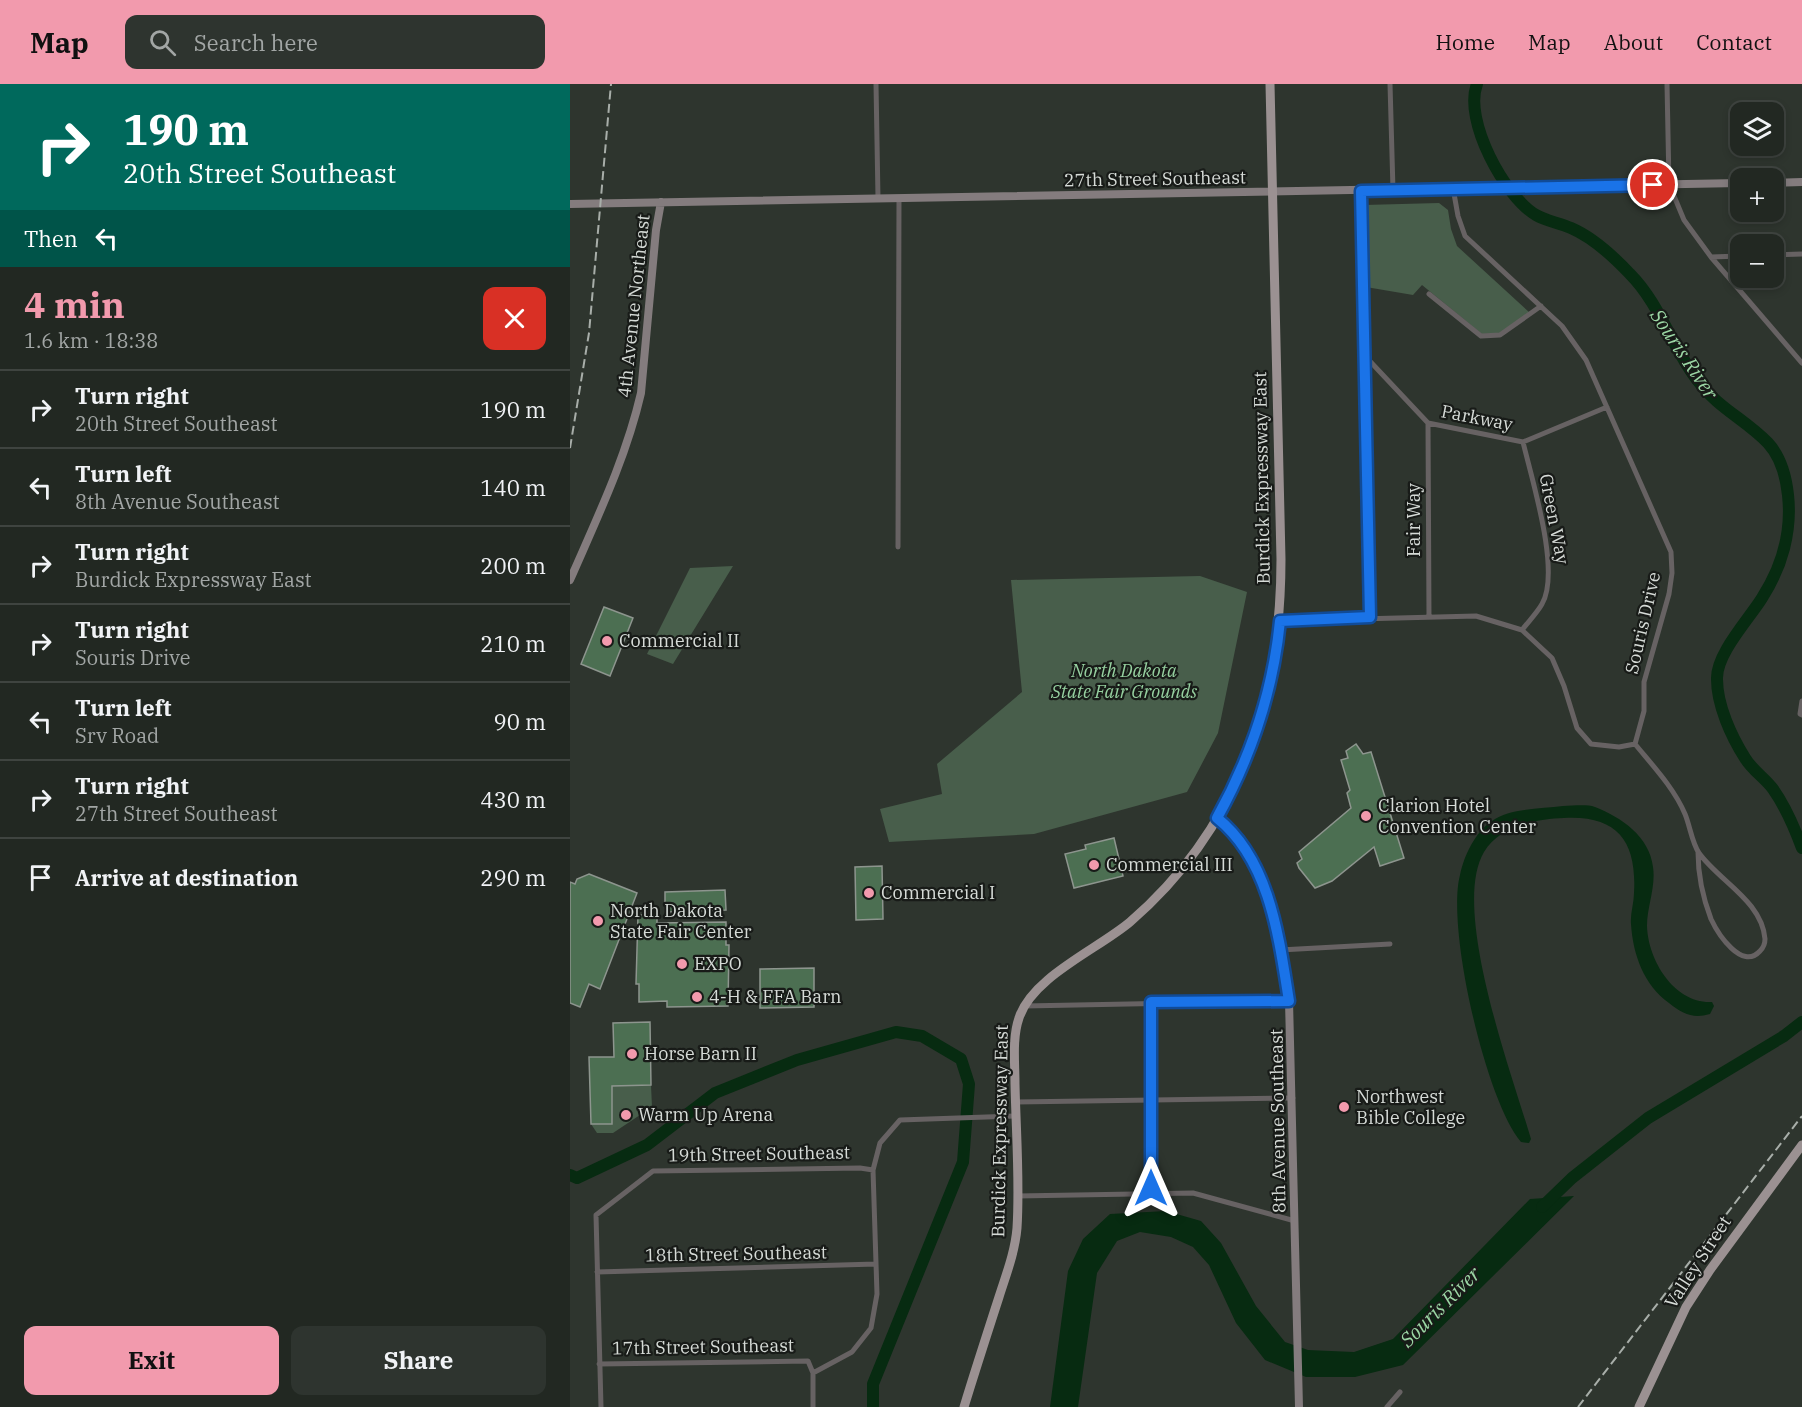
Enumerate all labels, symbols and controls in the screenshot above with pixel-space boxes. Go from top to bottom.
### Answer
search box [125,15,545,69]
text: Map [30,24,89,61]
icon: search [146,26,179,59]
text: Search here [194,28,318,57]
text: Home [1435,28,1495,56]
text: Map [1528,28,1571,56]
text: About [1604,28,1663,56]
text: Contact [1696,28,1772,56]
text: 190 m [123,102,249,157]
map controls [1730,102,1784,288]
button: layers [1730,102,1784,156]
icon: right [24,108,102,186]
text: 20th Street Southeast [123,155,396,190]
pin [1627,159,1678,210]
street label: 27th Street Southeast [1064,165,1246,192]
icon: arrive [1636,168,1669,201]
button: + [1730,168,1784,222]
street label: 4th Avenue Northeast [612,213,655,399]
icon: left [90,222,123,255]
text: Then [24,224,78,253]
button: − [1730,234,1784,288]
text: 4 min [24,281,125,328]
button: close [483,287,546,350]
water label: Souris River [1644,302,1725,405]
text: 1.6 km · 18:38 [24,327,158,354]
street label: Burdick Expressway East [1248,371,1275,585]
text: Turn right [75,381,189,410]
icon: right [24,393,57,426]
text: 190 m [480,395,546,424]
street label: Parkway [1439,399,1515,436]
text: 20th Street Southeast [75,410,277,437]
text: Turn left [75,459,171,488]
icon: left [24,471,57,504]
street label: Green Way [1534,472,1575,566]
text: 140 m [480,473,546,502]
street label: Fair Way [1402,483,1425,557]
text: 8th Avenue Southeast [75,488,280,515]
text: Turn right [75,537,189,566]
icon: right [24,549,57,582]
text: 200 m [480,551,546,580]
text: Burdick Expressway East [75,566,312,593]
street label: Souris Drive [1620,570,1665,676]
text: Turn right [75,615,189,644]
icon: right [24,627,57,660]
text: 210 m [480,629,546,658]
place label: Commercial II [619,629,739,652]
marker: Commercial II [600,634,614,648]
text: Souris Drive [75,644,190,671]
park label: North Dakota State Fair Grounds [1050,659,1197,703]
text: Turn left [75,693,171,722]
icon: left [24,705,57,738]
text: 90 m [494,707,546,736]
text: Srv Road [75,722,159,749]
text: Turn right [75,771,189,800]
icon: right [24,783,57,816]
text: 430 m [480,785,546,814]
place label: Clarion Hotel Convention Center [1378,794,1536,838]
text: 27th Street Southeast [75,800,277,827]
marker: Clarion Hotel Convention Center [1359,809,1373,823]
place label: Commercial III [1106,853,1233,876]
marker: Commercial III [1087,858,1101,872]
icon: arrive [24,861,57,894]
text: Arrive at destination [75,863,298,892]
text: 290 m [480,863,546,892]
place label: Commercial I [881,881,995,904]
marker: Commercial I [862,886,876,900]
place label: North Dakota State Fair Center [610,899,752,943]
marker: North Dakota State Fair Center [591,914,605,928]
place label: EXPO [694,952,742,975]
marker: EXPO [675,957,689,971]
place label: 4-H & FFA Barn [709,985,842,1008]
marker: 4-H & FFA Barn [690,990,704,1004]
street label: Burdick Expressway East [986,1024,1013,1238]
street label: 8th Avenue Southeast [1264,1029,1291,1213]
place label: Horse Barn II [644,1042,757,1065]
marker: Horse Barn II [625,1047,639,1061]
place label: Northwest Bible College [1356,1085,1465,1129]
marker: Northwest Bible College [1337,1100,1351,1114]
place label: Warm Up Arena [638,1103,773,1126]
marker: Warm Up Arena [619,1108,633,1122]
street label: 19th Street Southeast [668,1140,850,1167]
position arrow [1119,1156,1183,1220]
street label: Valley Street [1659,1211,1736,1312]
street label: 18th Street Southeast [645,1240,827,1267]
water label: Souris River [1393,1260,1487,1354]
button: Exit [24,1326,279,1395]
button: Share [291,1326,546,1395]
street label: 17th Street Southeast [612,1333,794,1360]

